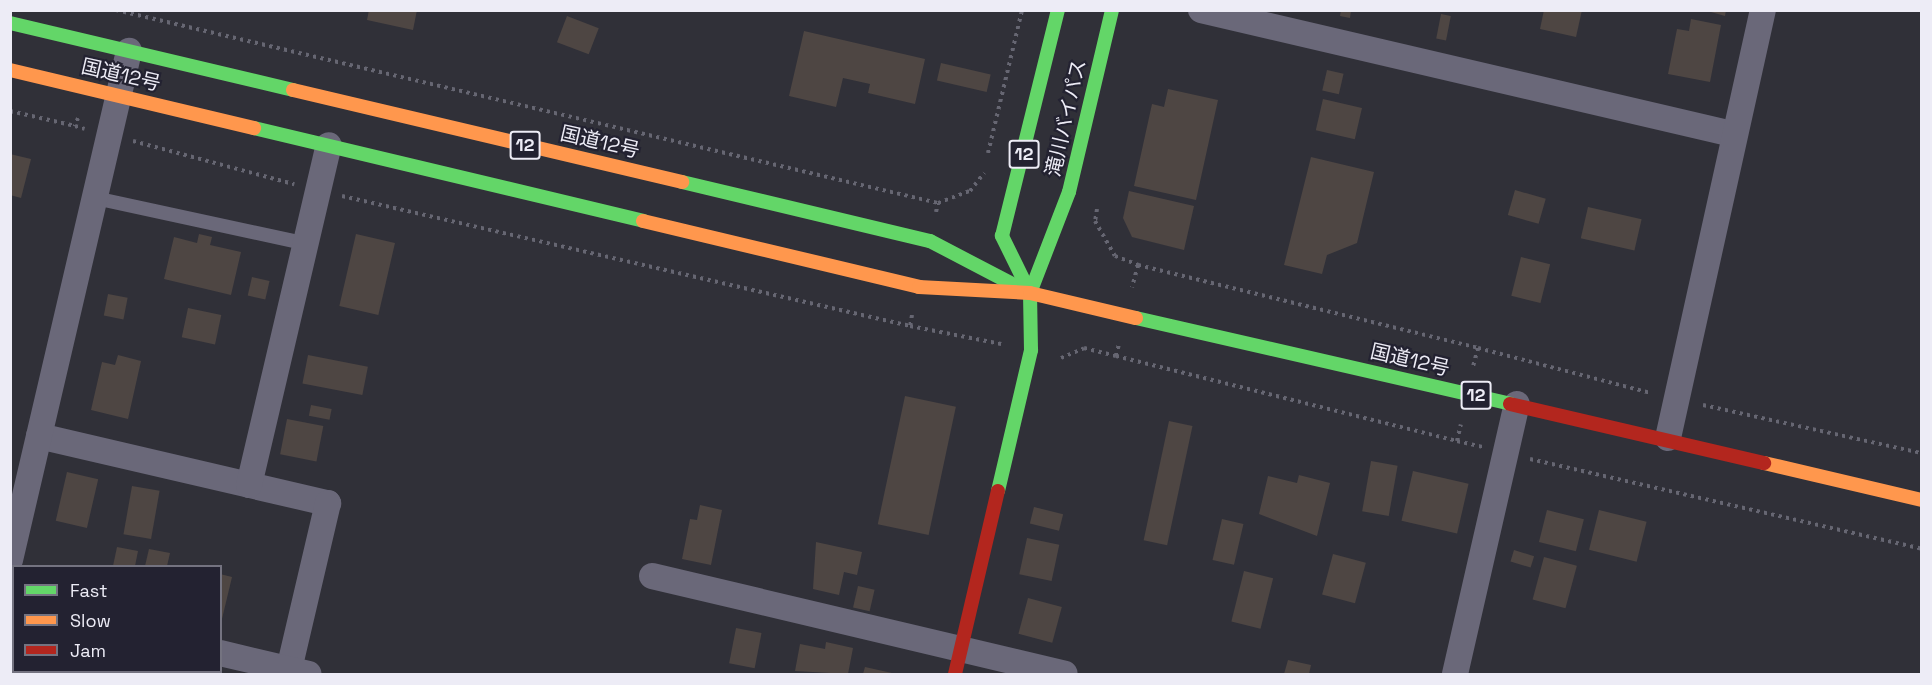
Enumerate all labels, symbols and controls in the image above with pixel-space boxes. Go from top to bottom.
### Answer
street label: 国道12号 [79,54,163,96]
street label: 滝川バイパス [1041,57,1091,179]
street label: 国道12号 [558,121,642,163]
road number: 12 [508,130,542,160]
road number: 12 [1008,139,1040,169]
street label: 国道12号 [1368,339,1452,381]
road number: 12 [1460,380,1492,410]
legend [12,565,222,673]
text: Fast [70,579,107,602]
text: Slow [70,609,111,632]
text: Jam [70,639,106,662]

